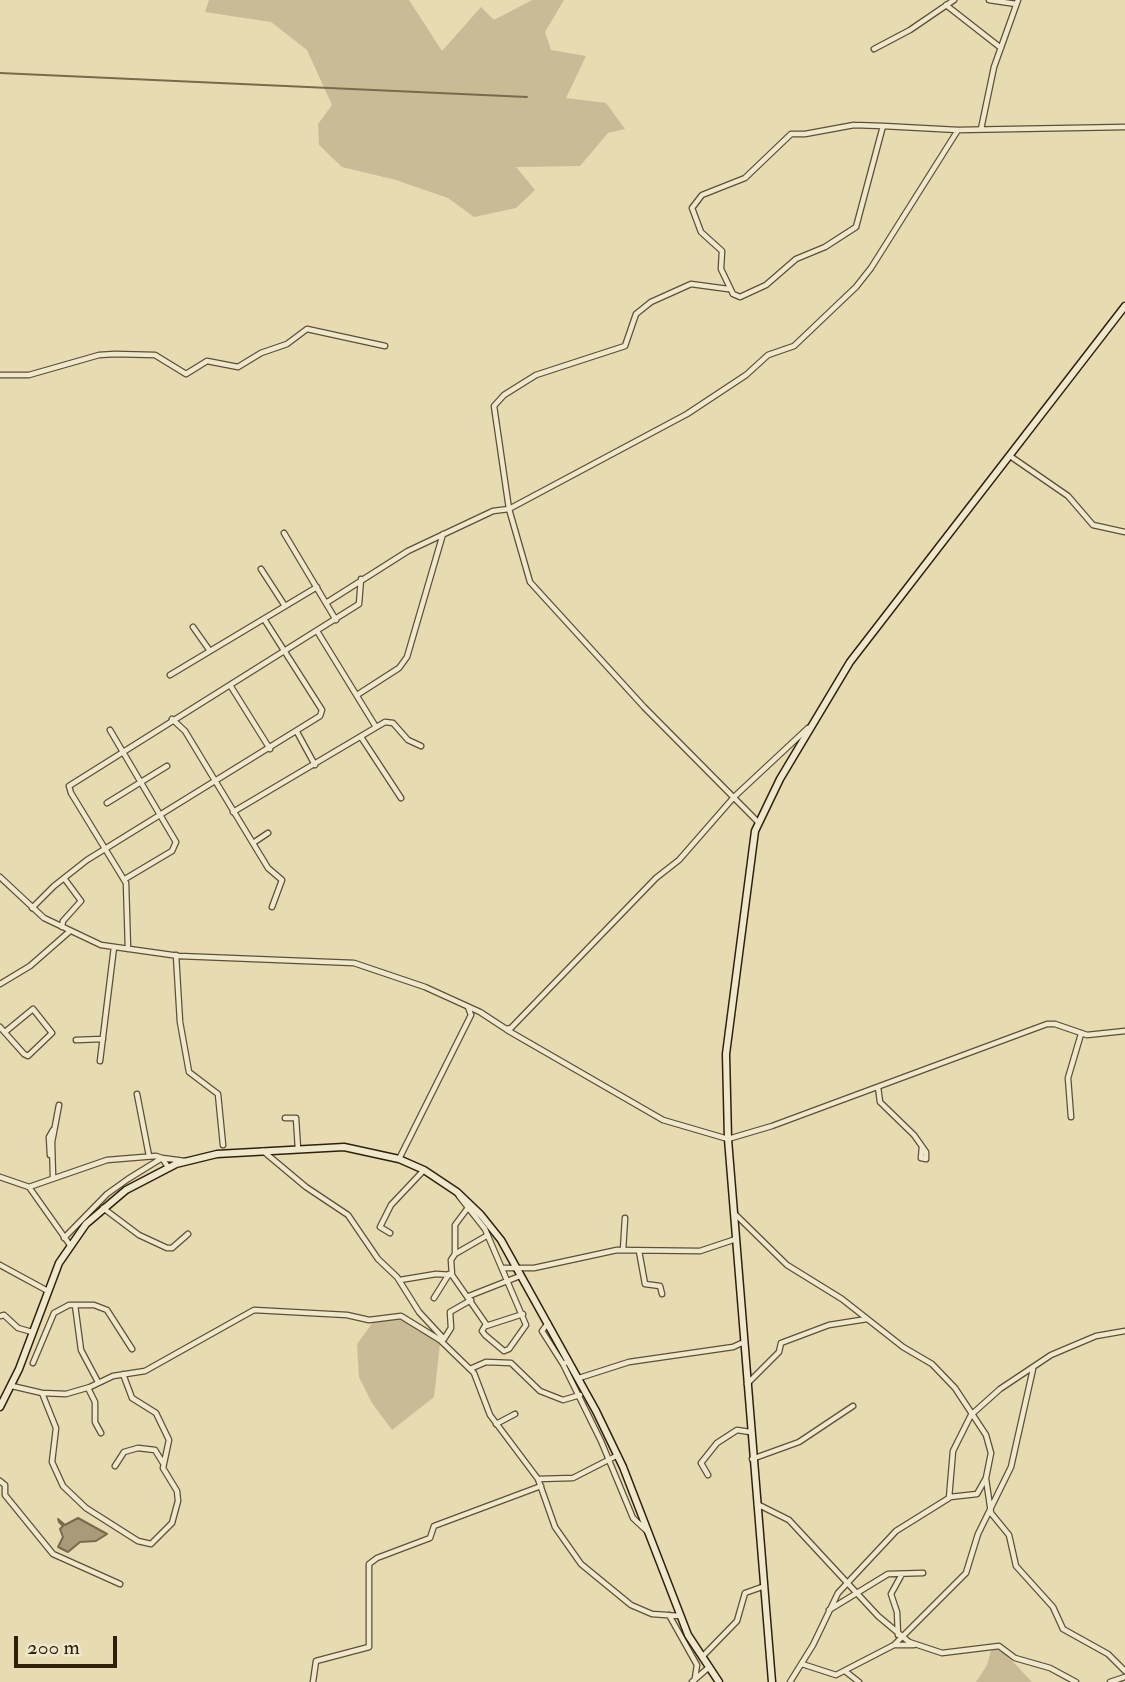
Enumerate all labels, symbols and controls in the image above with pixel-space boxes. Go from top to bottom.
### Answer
scale bar [18,1622,121,1666]
text: 200 m [27,1634,80,1661]

